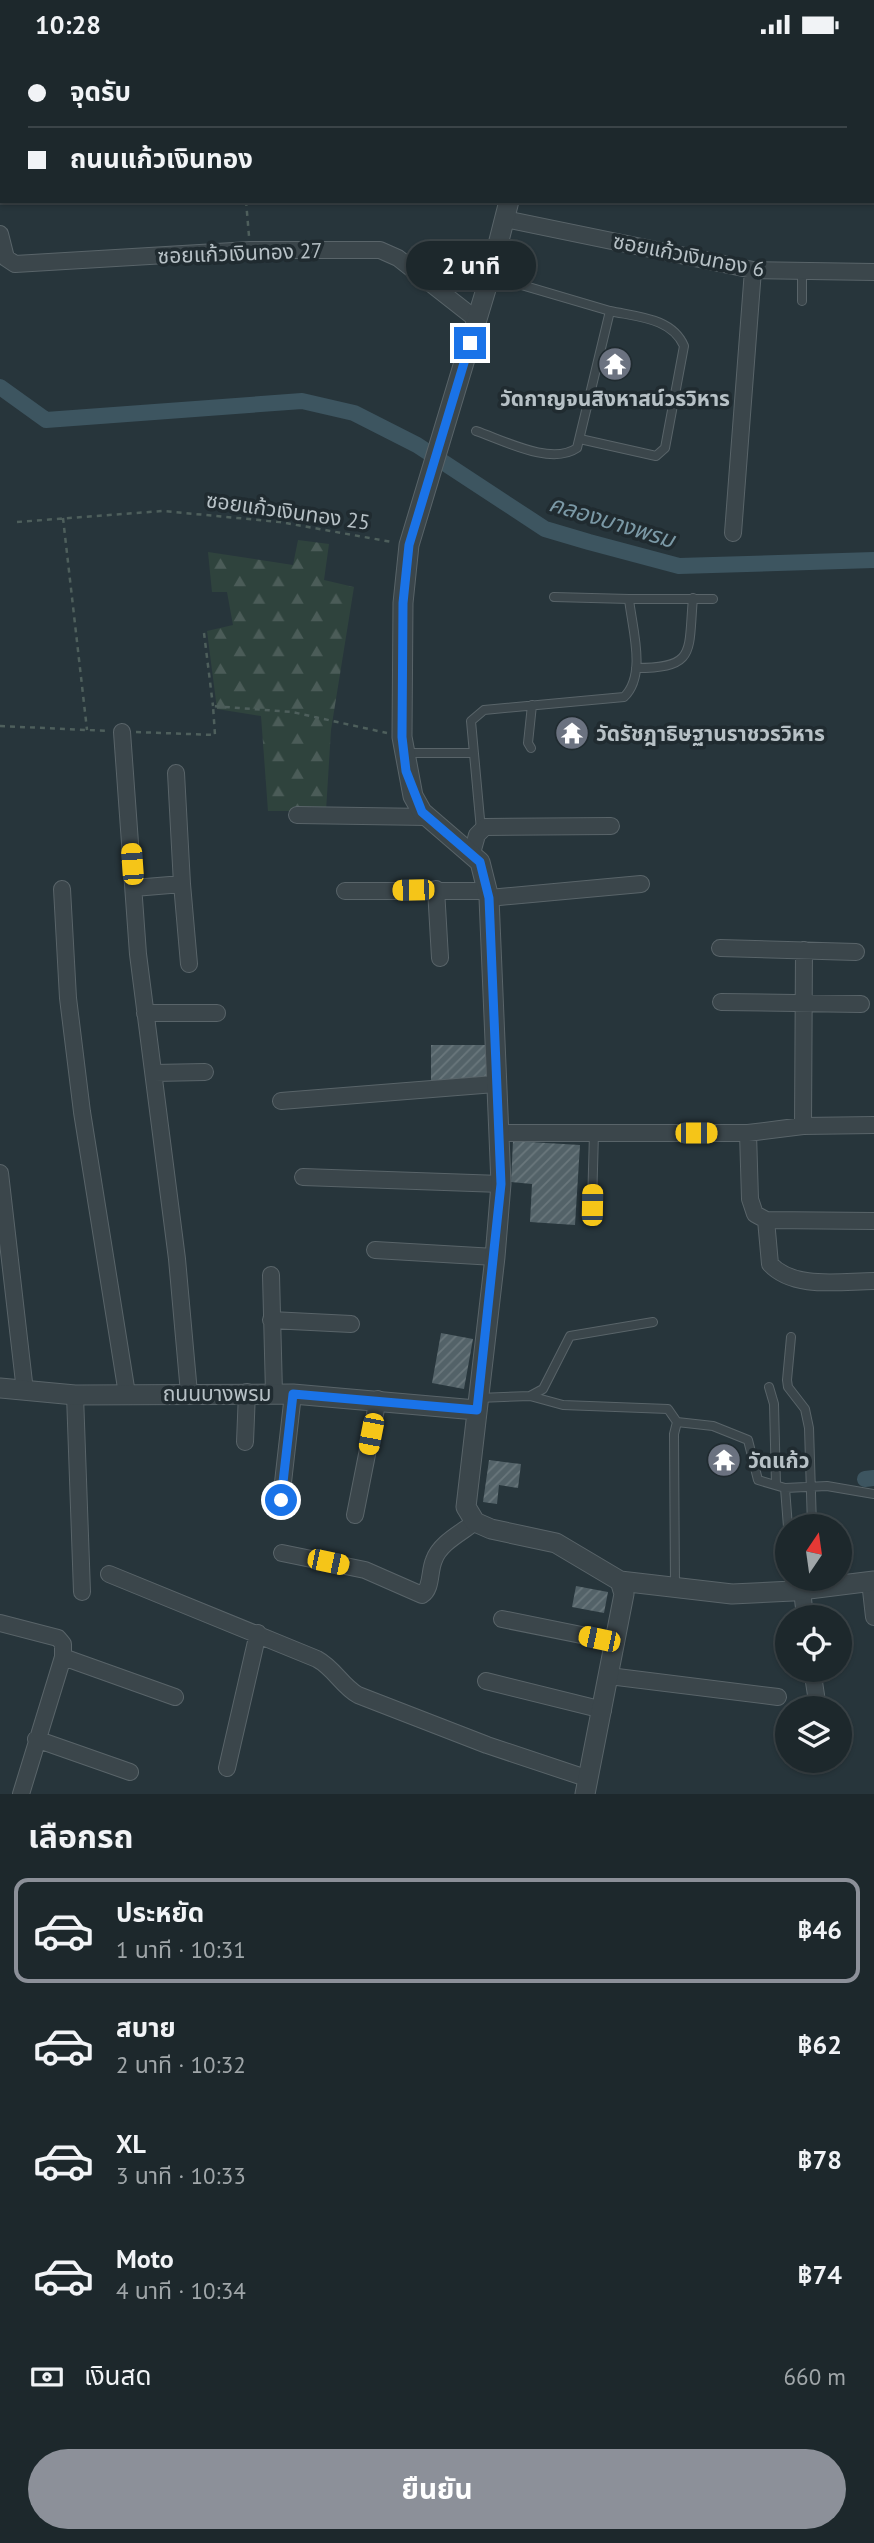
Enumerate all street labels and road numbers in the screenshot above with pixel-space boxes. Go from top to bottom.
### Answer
street label: ซอยแก้วเงินทอง 6 [611,227,767,283]
street label: ซอยแก้วเงินทอง 27 [157,237,323,269]
street label: ซอยแก้วเงินทอง 25 [204,486,372,536]
street label: ถนนบางพรม [163,1380,271,1407]

